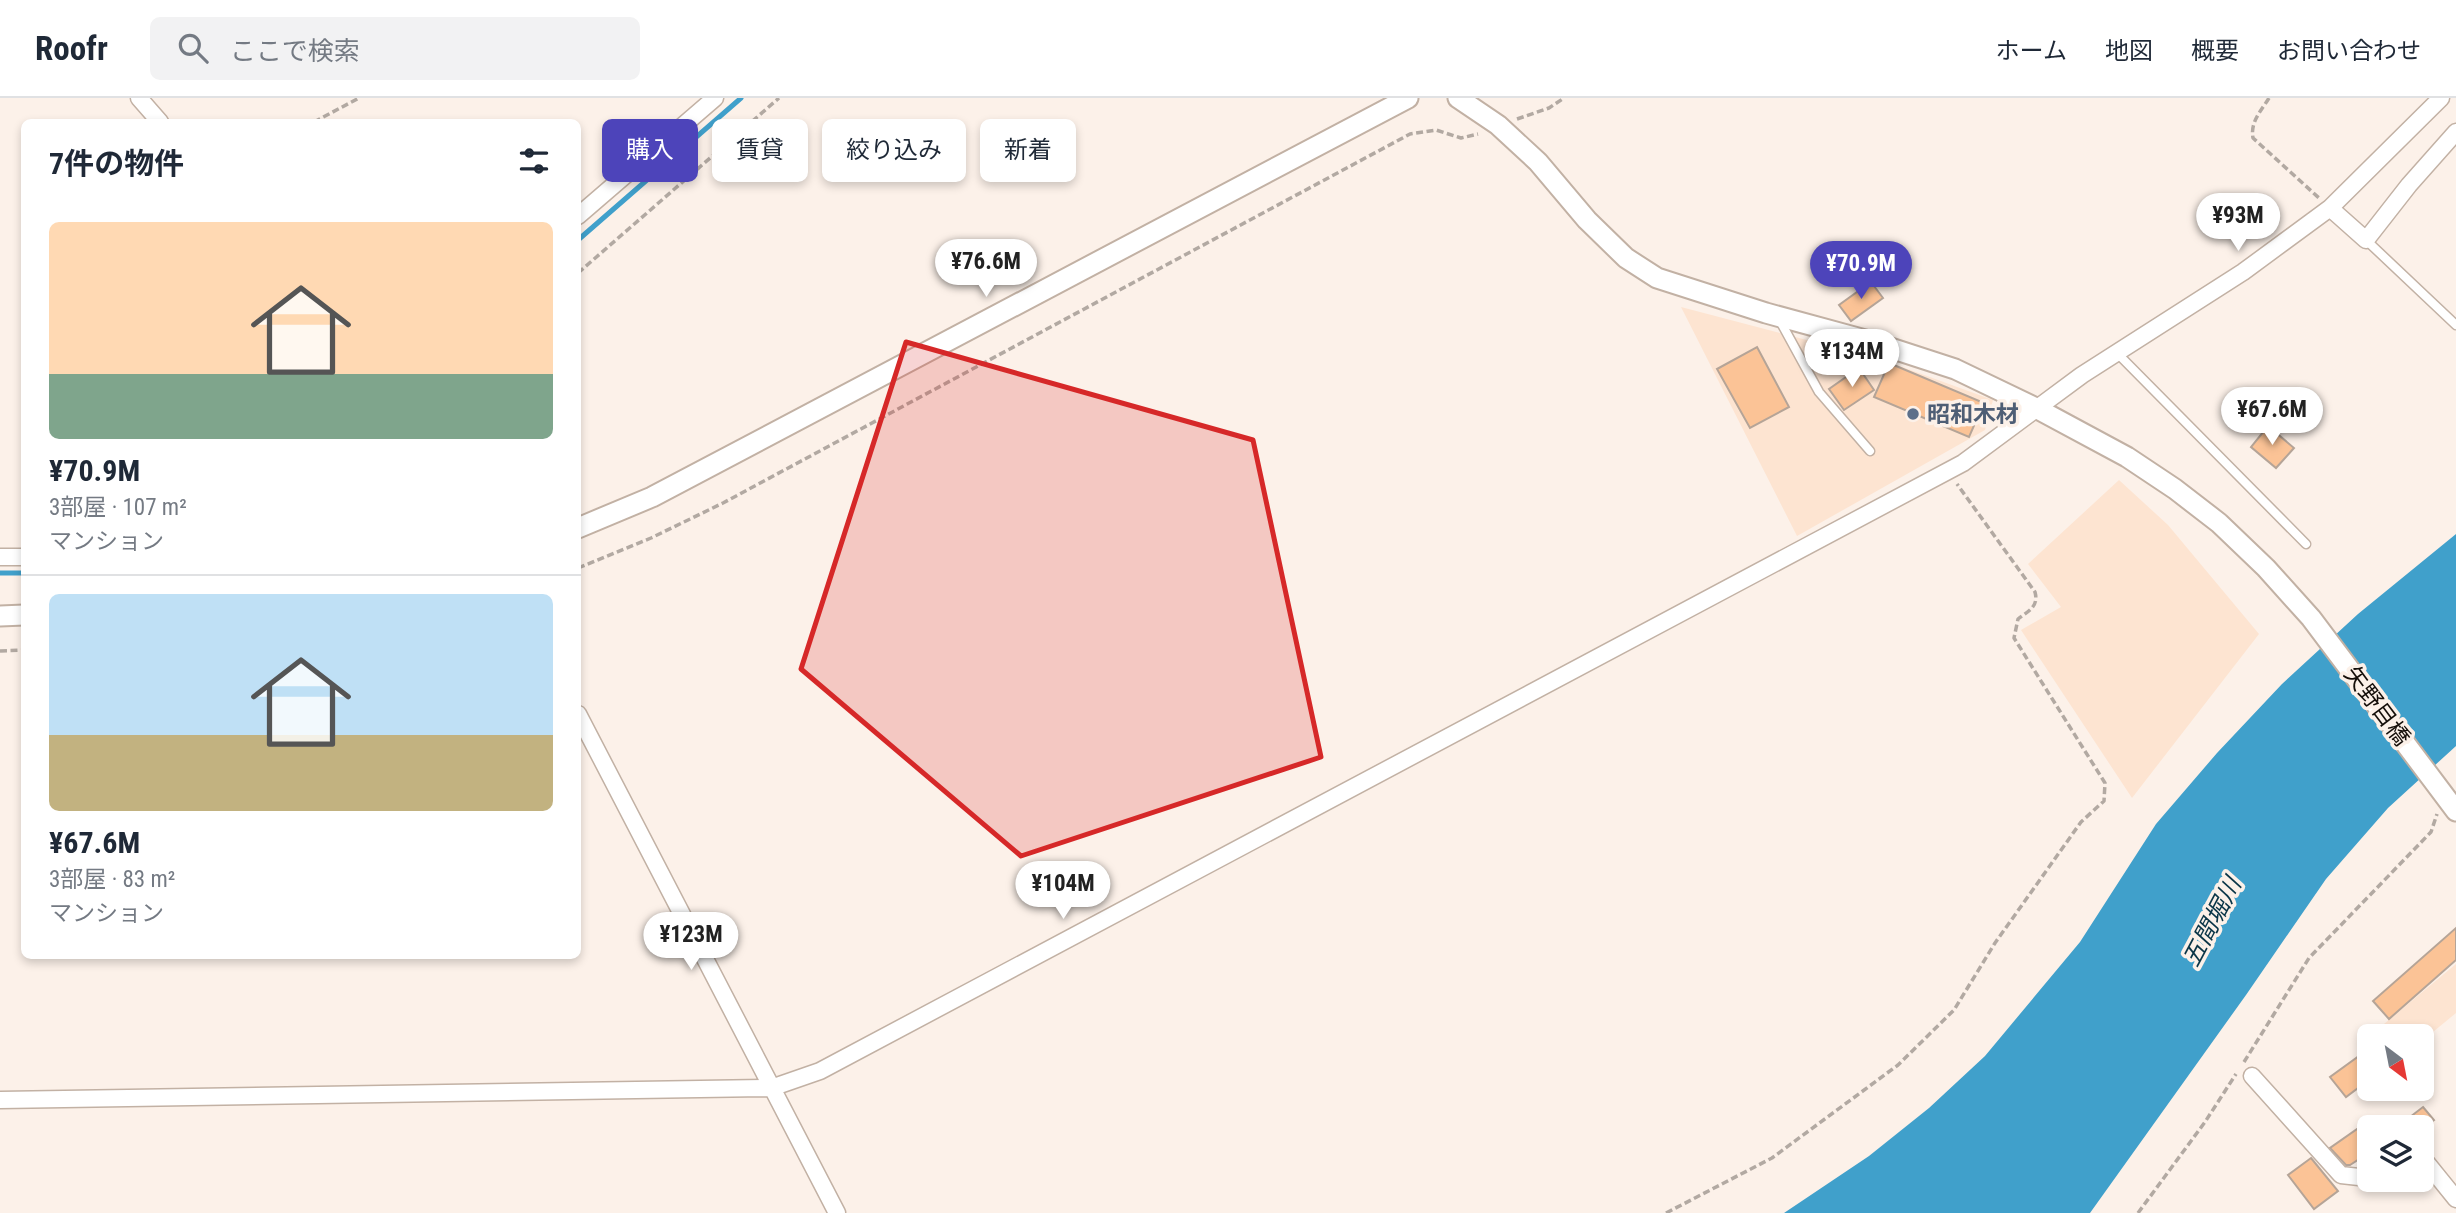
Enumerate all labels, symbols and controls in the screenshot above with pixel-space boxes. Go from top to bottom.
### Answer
search box [150,17,640,80]
text: Roofr [35,29,108,68]
icon: search [174,29,212,67]
text: ここで検索 [230,36,360,66]
text: ホーム [1996,37,2067,65]
text: 地図 [2105,37,2153,65]
text: 概要 [2191,37,2239,65]
text: お問い合わせ [2277,37,2421,65]
chip: 購入 [602,119,698,182]
chip: 賃貸 [712,119,808,182]
chip: 絞り込み [822,119,966,182]
chip: 新着 [980,119,1076,182]
icon: filters [515,142,553,180]
text: 7件の物件 [49,146,184,181]
pin: ¥93M [2197,194,2279,253]
text: ¥93M [2212,202,2264,229]
pin: ¥76.6M [929,240,1043,299]
pin: ¥70.9M [1804,242,1918,301]
text: ¥76.6M [951,248,1021,275]
text: ¥70.9M [1826,250,1896,277]
icon: home [238,267,364,393]
pin: ¥134M [1803,330,1901,389]
text: ¥134M [1820,338,1884,365]
pin: ¥67.6M [2215,388,2329,447]
text: ¥67.6M [2237,396,2307,423]
place label: 昭和木材 [1927,401,2019,428]
marker: 昭和木材 [1905,406,1921,422]
text: ¥70.9M [49,453,140,488]
text: 3部屋 · 107 m² [49,494,187,521]
text: マンション [49,528,164,555]
icon: home [238,639,364,765]
street label: 矢野目橋 [2339,661,2415,751]
text: ¥67.6M [49,825,140,860]
pin: ¥104M [1014,862,1112,921]
text: 3部屋 · 83 m² [49,866,175,893]
text: ¥104M [1031,870,1095,897]
water label: 五間堀川 [2177,870,2248,971]
text: マンション [49,900,164,927]
pin: ¥123M [642,912,740,972]
text: ¥123M [659,921,723,948]
north arrow [2357,1024,2434,1101]
map controls [2357,1024,2434,1192]
button: layers [2357,1115,2434,1192]

